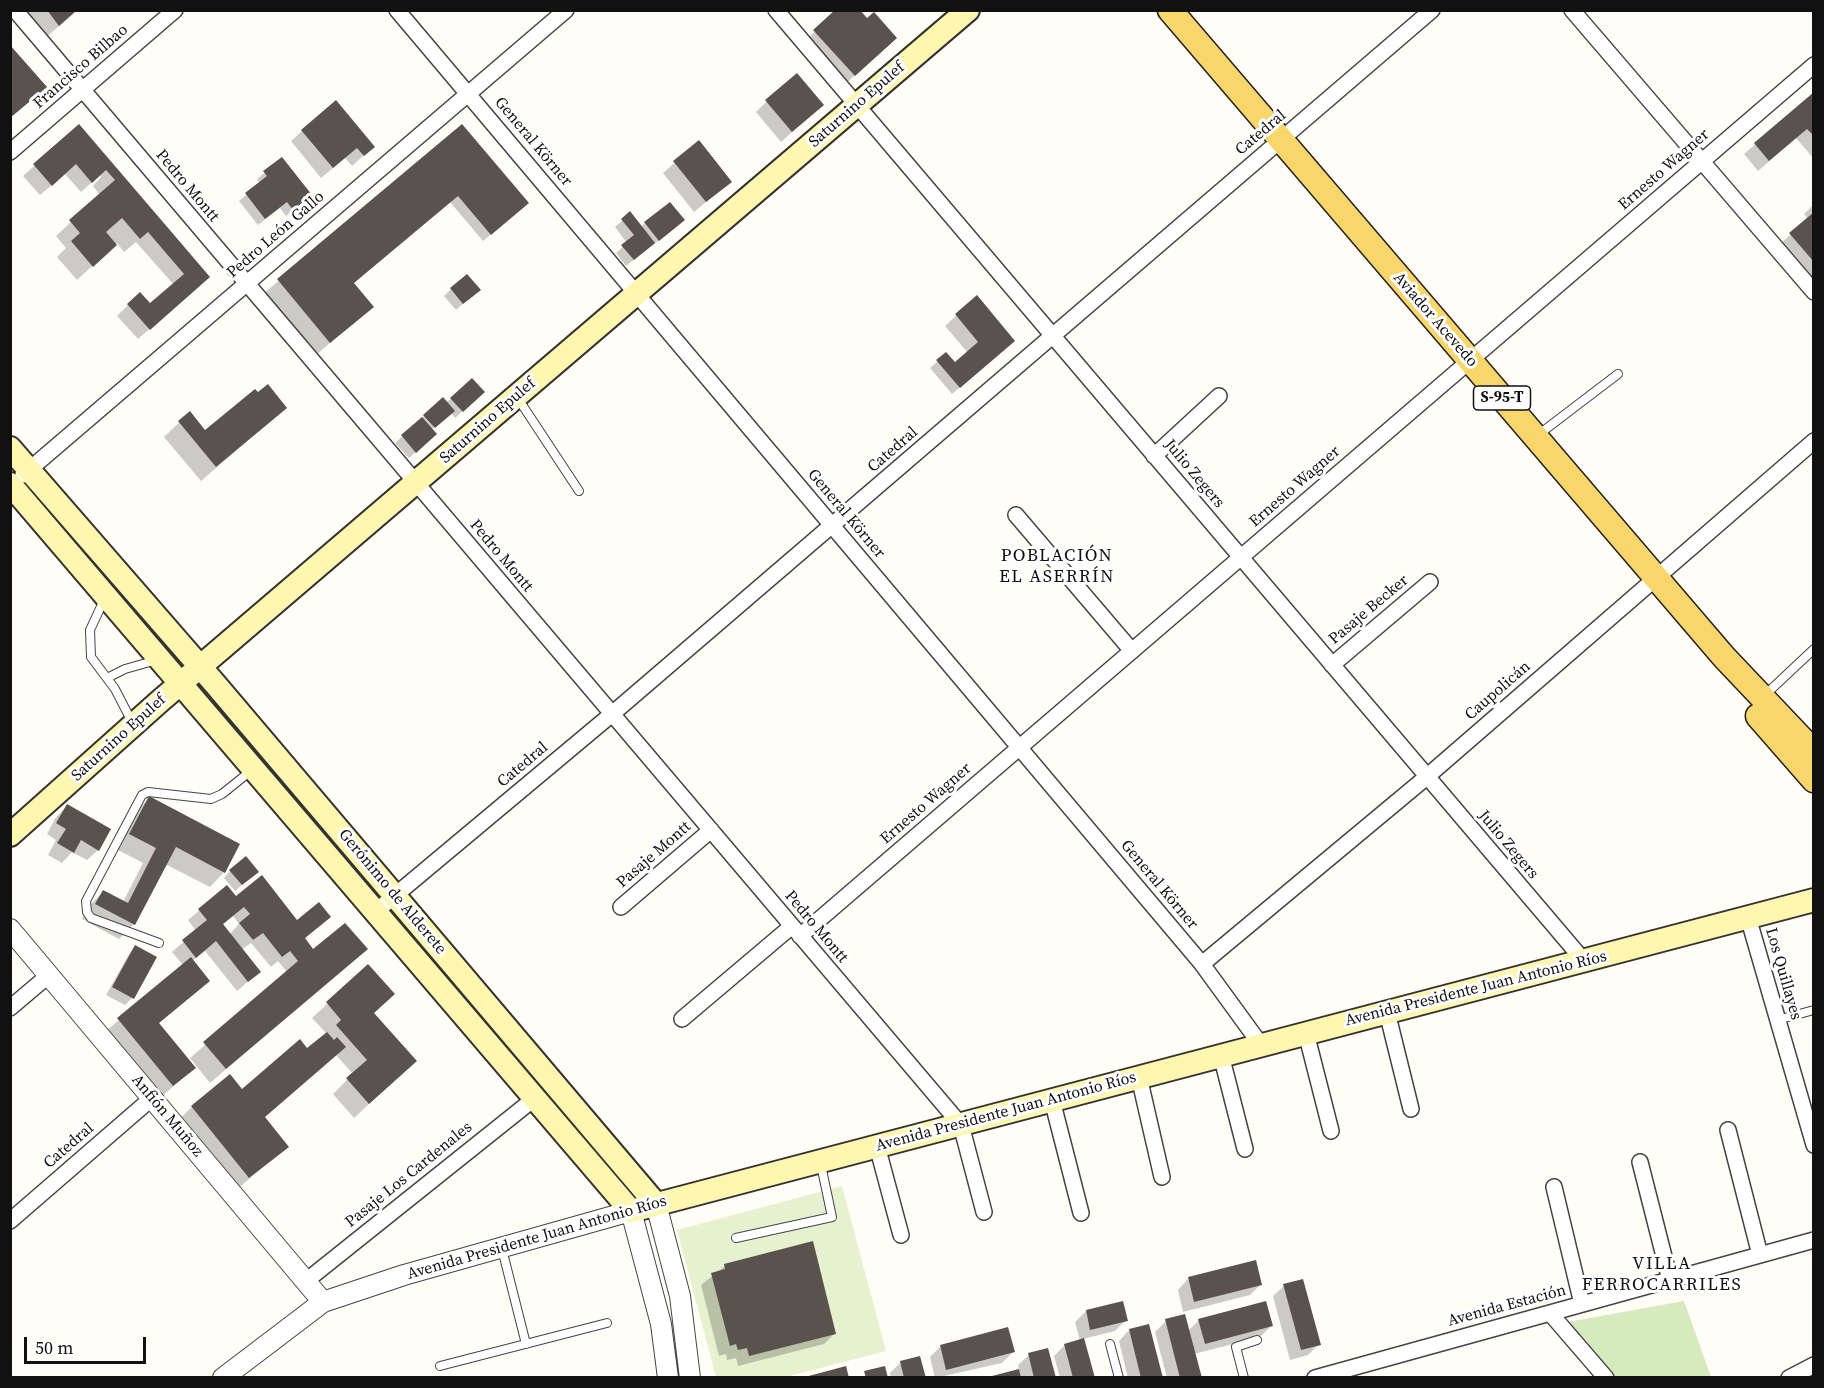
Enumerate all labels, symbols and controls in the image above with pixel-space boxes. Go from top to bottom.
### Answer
street label: Francisco Bilbao [30,21,132,113]
street label: Saturnino Epulef [805,58,909,152]
street label: General Körner [490,93,576,191]
street label: Catedral [1232,106,1290,160]
street label: Ernesto Wagner [1615,125,1713,215]
street label: Pedro Montt [151,146,223,226]
street label: Pedro León Gallo [223,187,329,283]
street label: Aviador Acevedo [1389,269,1481,371]
street label: Saturnino Epulef [436,374,540,468]
road number: S-95-T [1474,386,1530,410]
street label: Catedral [864,423,922,477]
street label: Julio Zegers [1160,436,1228,512]
street label: Ernesto Wagner [1246,442,1344,532]
street label: General Körner [803,465,889,563]
street label: Pedro Montt [465,516,537,596]
district label: POBLACIÓN EL ASERRÍN [999,545,1115,588]
street label: Pasaje Becker [1325,571,1413,649]
street label: Caupolicán [1461,657,1535,725]
street label: Saturnino Epulef [68,691,170,785]
street label: Catedral [494,738,552,792]
street label: Ernesto Wagner [877,759,975,849]
street label: Julio Zegers [1474,807,1542,883]
street label: Pasaje Montt [613,818,695,892]
street label: Gerónimo de Alderete [334,825,450,959]
street label: General Körner [1116,836,1202,934]
street label: Pedro Montt [780,887,852,967]
street label: Los Quillayes [1761,926,1805,1022]
street label: Avenida Presidente Juan Antonio Ríos [1343,947,1609,1031]
street label: Avenida Presidente Juan Antonio Ríos [874,1068,1138,1156]
street label: Anfión Muñoz [127,1071,207,1161]
street label: Pasaje Los Cardenales [342,1118,476,1232]
street label: Catedral [40,1119,98,1173]
street label: Avenida Presidente Juan Antonio Ríos [405,1192,669,1284]
district label: VILLA FERROCARRILES [1582,1253,1742,1296]
street label: Avenida Estación [1446,1281,1568,1331]
scale bar [27,1325,148,1363]
text: 50 m [35,1335,73,1360]

